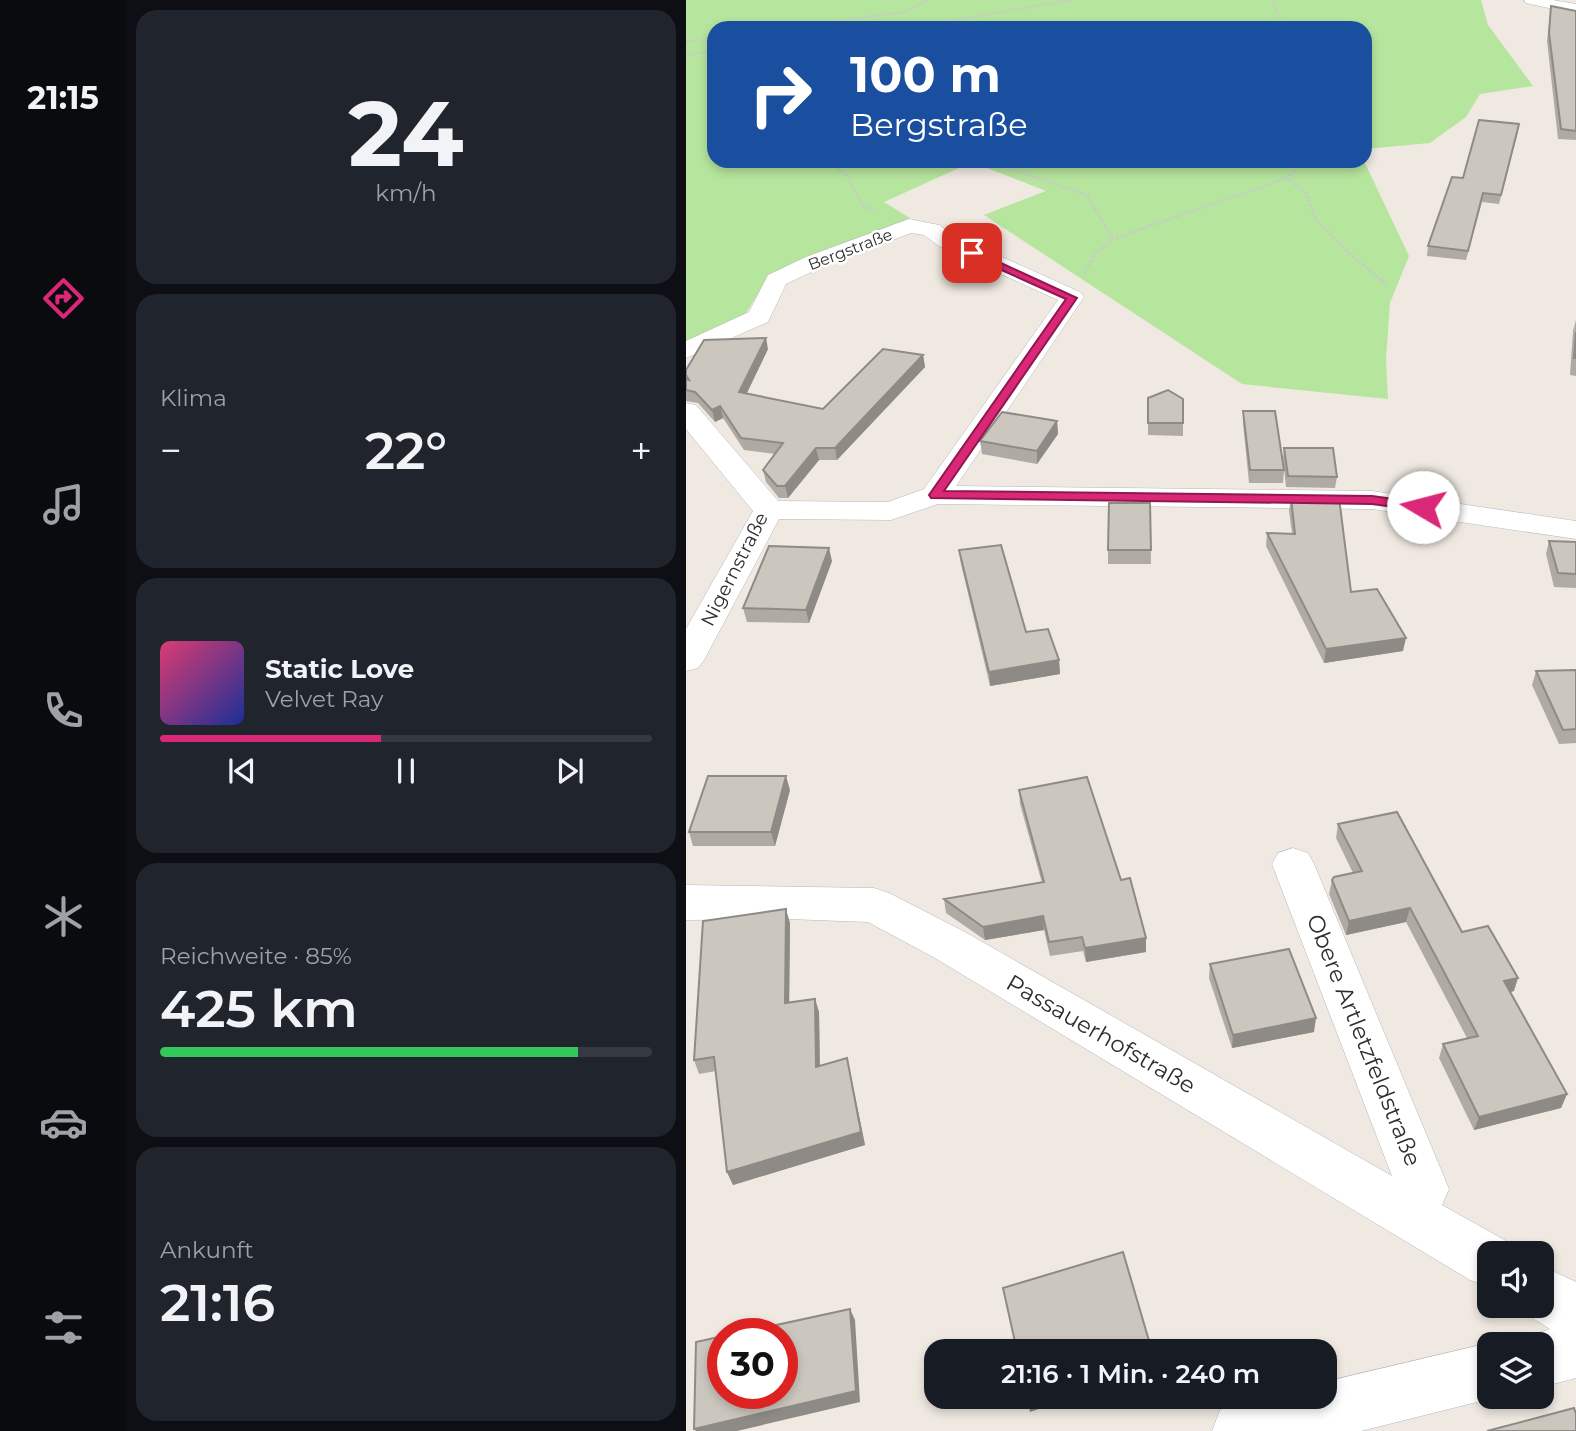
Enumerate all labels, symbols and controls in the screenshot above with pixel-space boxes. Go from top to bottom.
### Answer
text: 100 m [850,45,1001,104]
icon: right [735,49,826,140]
text: 21:15 [27,78,99,117]
text: 24 [348,78,464,189]
text: Bergstraße [850,105,1028,144]
text: km/h [375,179,437,207]
pin [942,223,1002,283]
street label: Bergstraße [805,225,895,274]
icon: arrive [953,234,991,272]
icon: directions [39,274,88,323]
text: Klima [160,384,227,412]
text: 22° [365,419,447,482]
text: − [160,427,182,474]
text: + [630,427,652,474]
position arrow [1386,470,1460,544]
icon: music [39,480,88,529]
street label: Nigernstraße [696,509,773,630]
text: Static Love [265,653,414,685]
text: Velvet Ray [265,685,383,713]
icon: phone [39,686,88,735]
icon: previous [223,752,261,790]
icon: pause [387,752,425,790]
icon: next [551,752,589,790]
icon: climate [39,892,88,941]
street label: Obere Artletzfeldstraße [1301,910,1427,1170]
text: Reichweite · 85% [160,942,352,970]
street label: Passauerhofstraße [1002,968,1200,1100]
text: 425 km [160,977,358,1040]
icon: car [39,1098,88,1147]
text: Ankunft [160,1236,254,1264]
map controls [1477,1241,1554,1409]
button: sound [1477,1241,1554,1318]
text: 21:16 [160,1271,275,1334]
icon: filters [39,1303,88,1352]
speed limit sign: 30 [707,1318,798,1409]
button: layers [1477,1332,1554,1409]
text: 21:16 · 1 Min. · 240 m [1001,1358,1260,1390]

